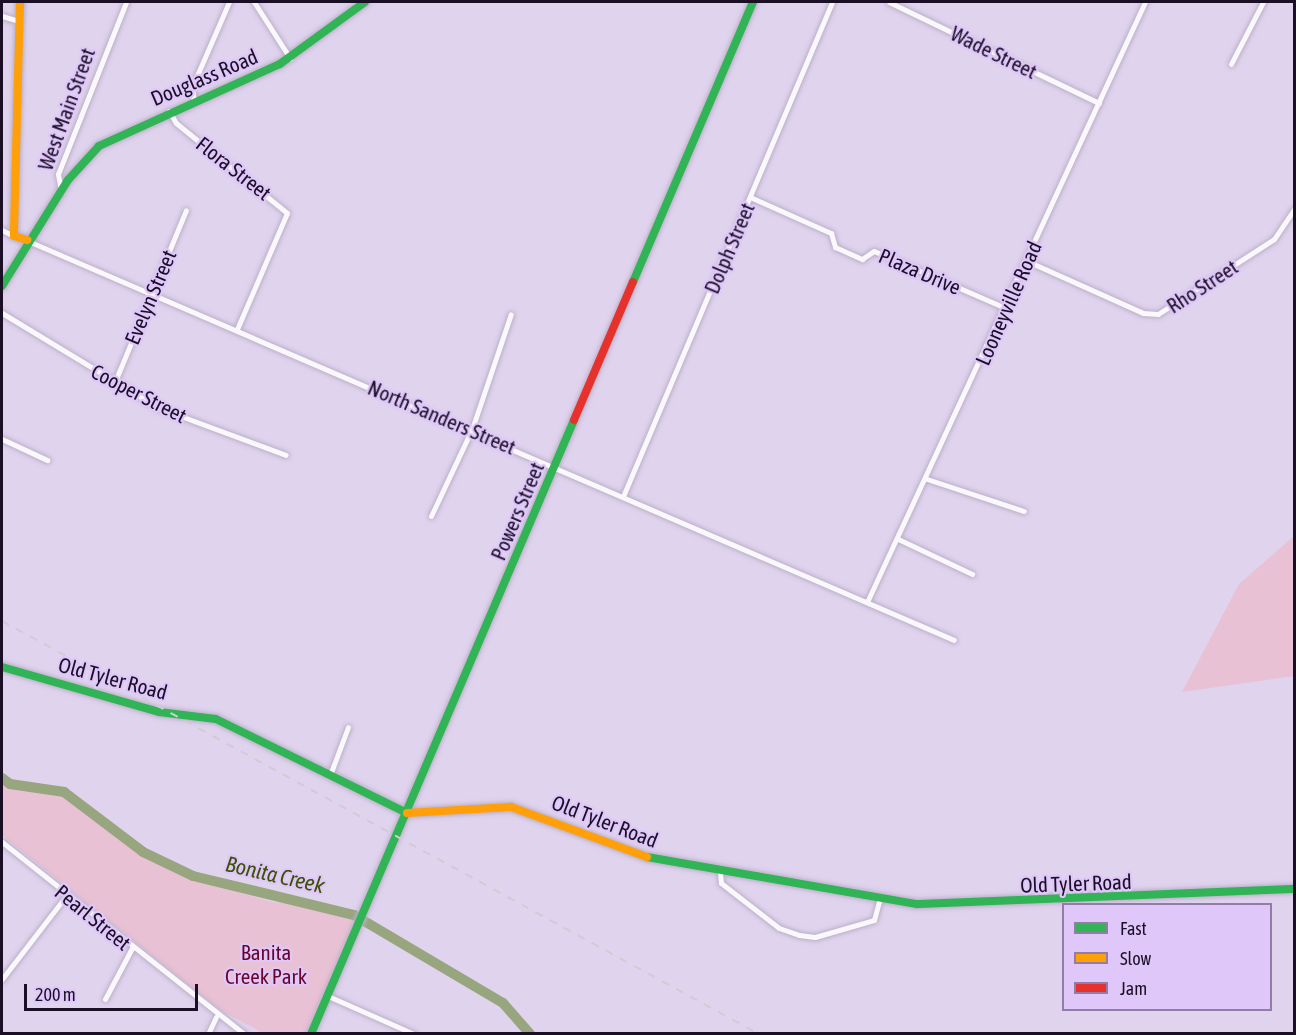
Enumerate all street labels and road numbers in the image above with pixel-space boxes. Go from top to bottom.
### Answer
street label: Wade Street [947,20,1041,84]
street label: Douglass Road [147,43,261,111]
street label: West Main Street [32,44,100,174]
street label: Flora Street [191,131,277,205]
street label: Dolph Street [699,199,759,297]
street label: Looneyville Road [969,237,1047,369]
street label: Plaza Drive [875,242,965,300]
street label: Evelyn Street [119,246,181,348]
street label: Rho Street [1162,254,1242,318]
street label: Cooper Street [87,358,191,428]
street label: North Sanders Street [364,375,520,459]
street label: Powers Street [485,458,549,564]
street label: Old Tyler Road [56,651,170,705]
street label: Old Tyler Road [548,789,662,853]
street label: Old Tyler Road [1020,868,1132,898]
street label: Pearl Street [50,879,136,955]

